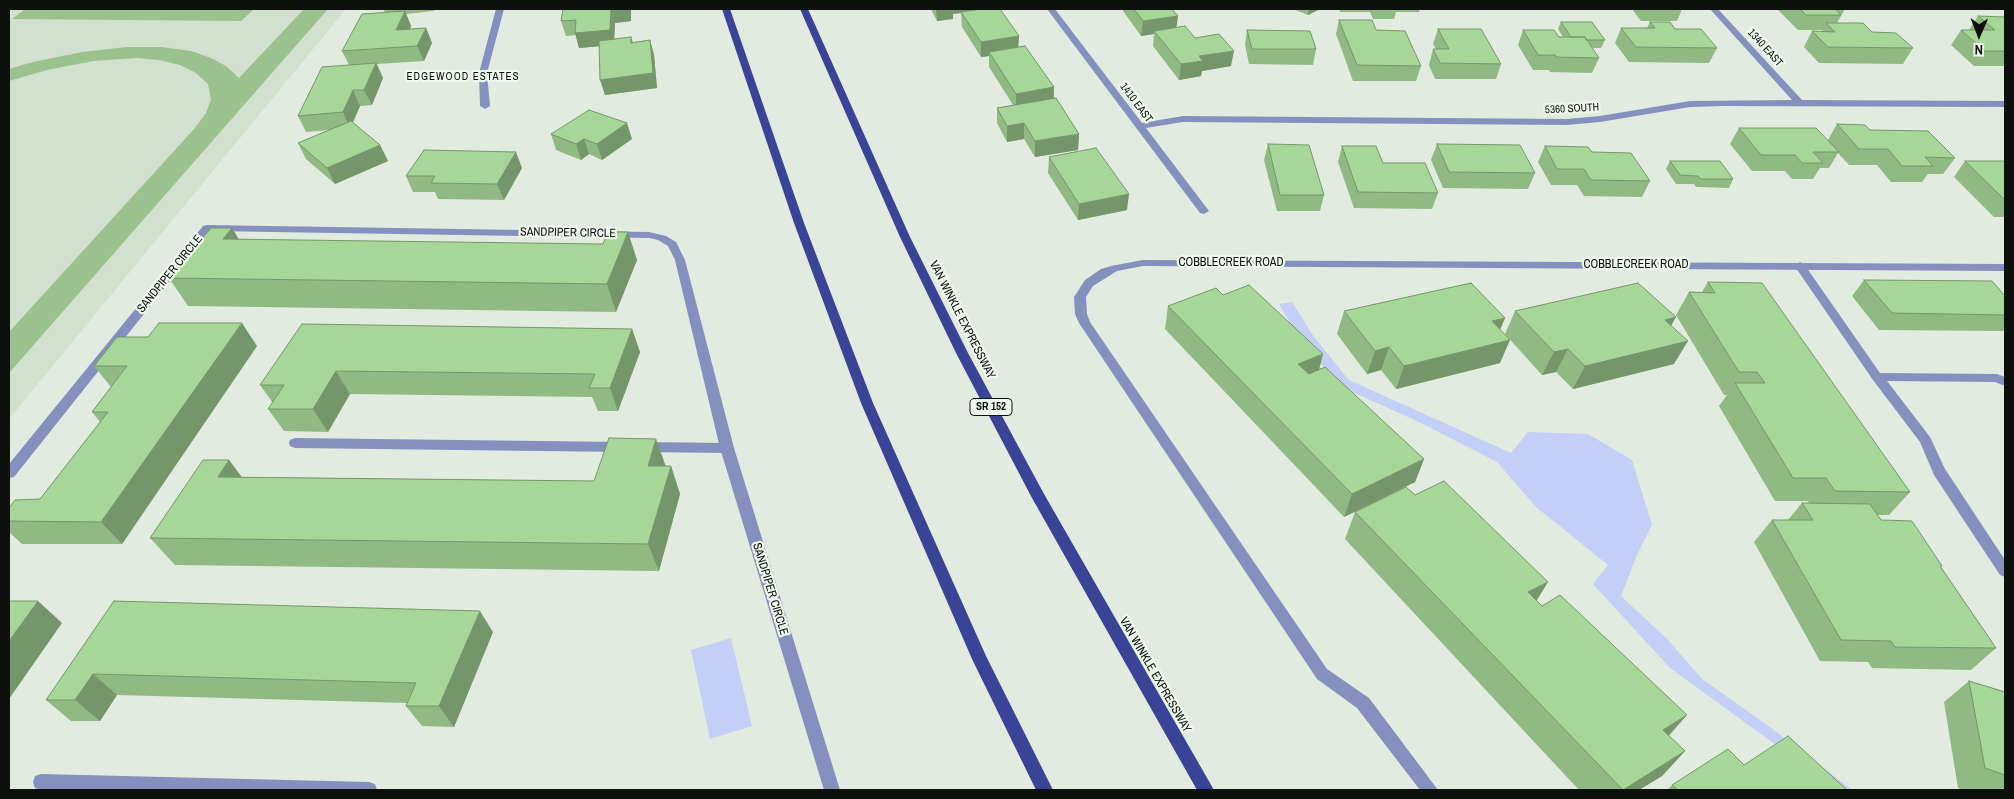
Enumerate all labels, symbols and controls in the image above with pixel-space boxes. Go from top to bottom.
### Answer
north arrow [1954,10,2004,60]
street label: 1340 EAST [1745,26,1785,70]
text: N [1974,41,1983,59]
district label: EDGEWOOD ESTATES [405,70,521,84]
street label: 1410 EAST [1117,81,1155,125]
street label: 5360 SOUTH [1545,101,1599,117]
street label: SANDPIPER CIRCLE [520,225,616,241]
street label: SANDPIPER CIRCLE [134,232,206,316]
street label: COBBLECREEK ROAD [1179,256,1283,270]
street label: COBBLECREEK ROAD [1584,258,1688,272]
street label: VAN WINKLE EXPRESSWAY [926,259,998,381]
road number: SR 152 [970,398,1012,416]
street label: SANDPIPER CIRCLE [749,541,791,637]
street label: VAN WINKLE EXPRESSWAY [1116,615,1194,735]

